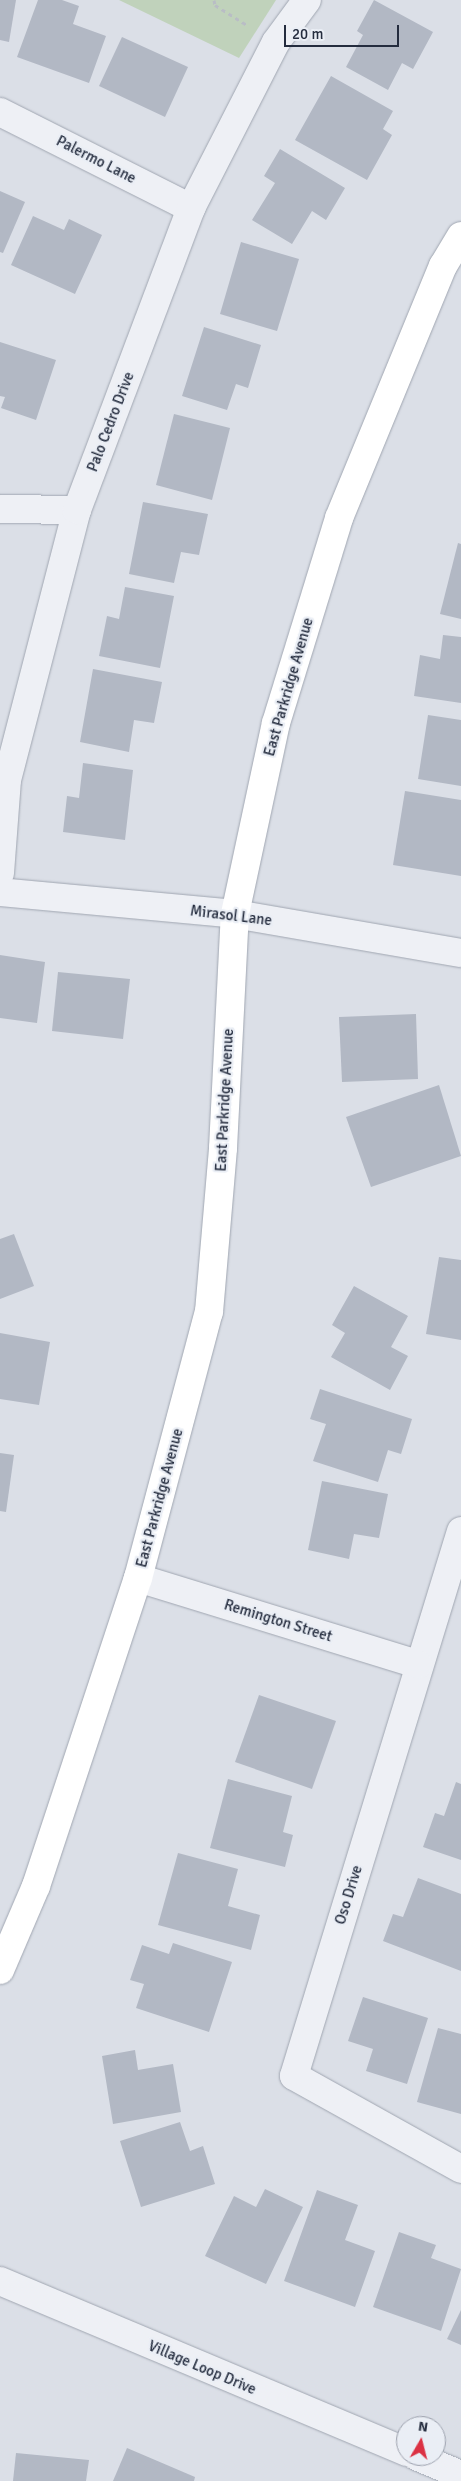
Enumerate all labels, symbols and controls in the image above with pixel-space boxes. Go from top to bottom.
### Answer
scale bar [286,15,401,47]
text: 20 m [292,25,323,43]
street label: Palermo Lane [53,132,139,188]
street label: Palo Cedro Drive [84,370,138,474]
street label: East Parkridge Avenue [261,616,317,758]
street label: Mirasol Lane [189,902,273,930]
street label: East Parkridge Avenue [212,1028,238,1172]
street label: East Parkridge Avenue [133,1426,187,1570]
street label: Remington Street [222,1596,334,1646]
street label: Oso Drive [331,1863,367,1927]
street label: Village Loop Drive [145,2337,259,2399]
north arrow [396,2416,446,2466]
text: N [417,2418,429,2436]

